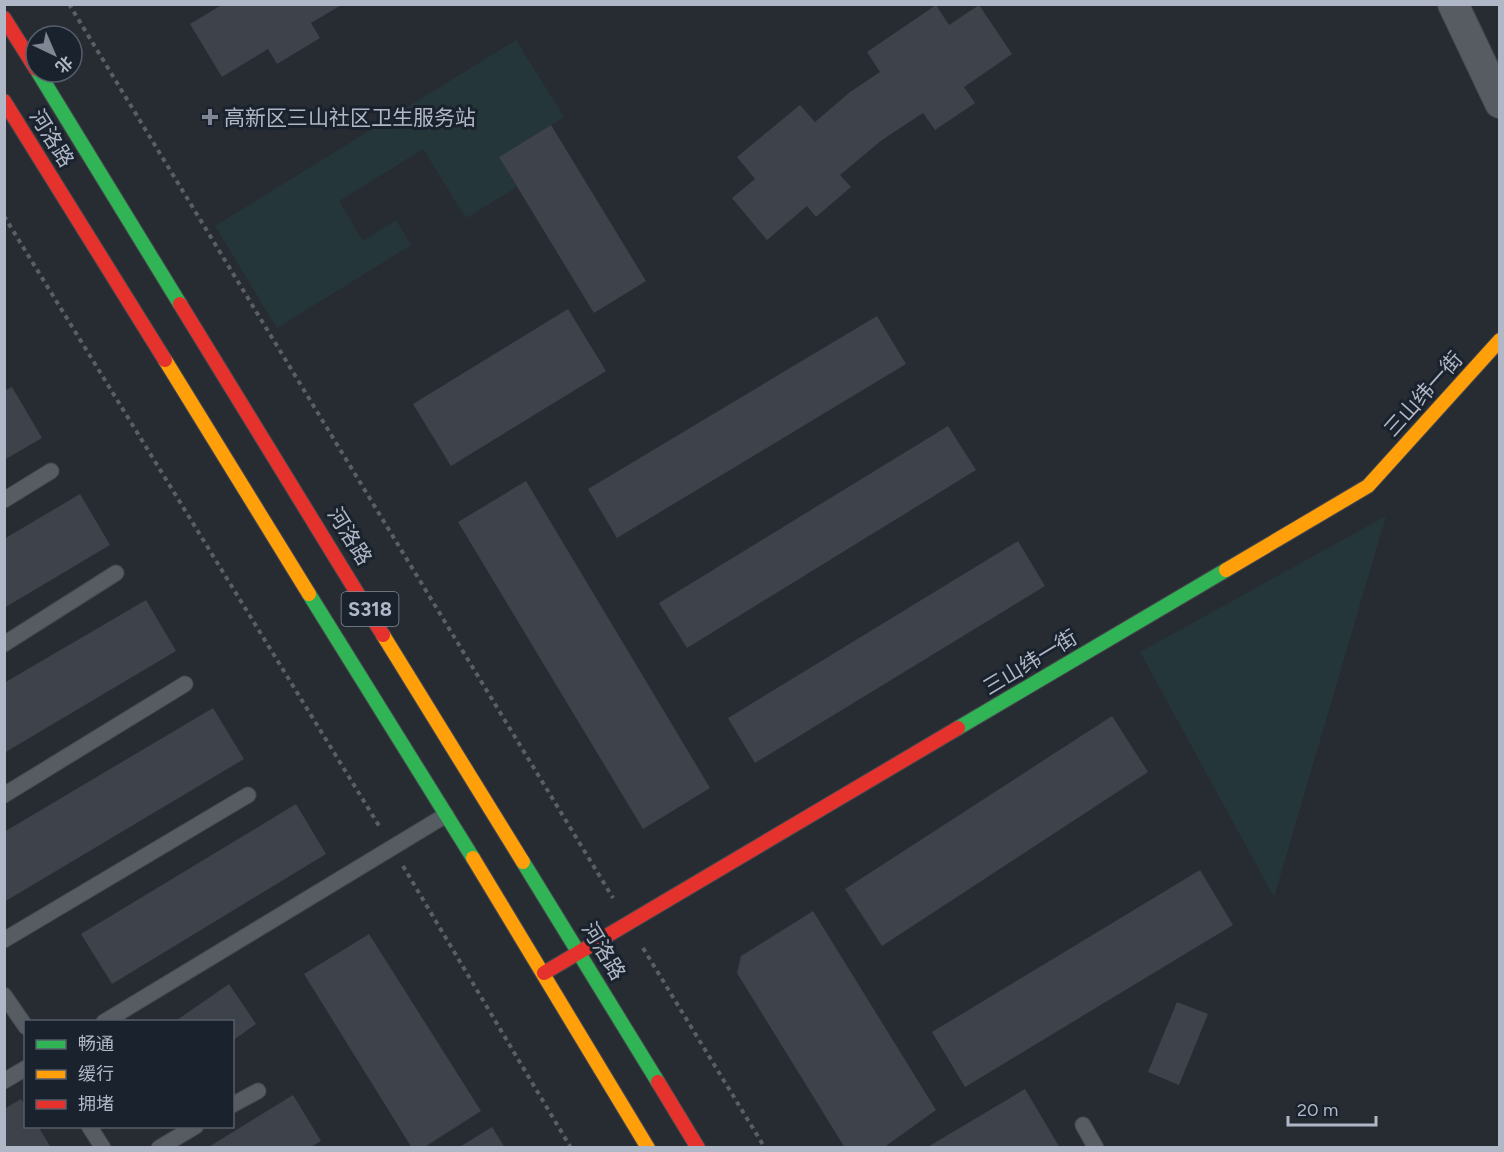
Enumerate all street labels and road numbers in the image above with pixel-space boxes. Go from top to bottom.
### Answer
street label: 河洛路 [25,105,79,171]
street label: 三山纬一街 [1379,347,1467,441]
street label: 河洛路 [323,503,377,569]
road number: S318 [342,592,398,626]
street label: 三山纬一街 [979,624,1081,700]
street label: 河洛路 [577,918,631,984]

